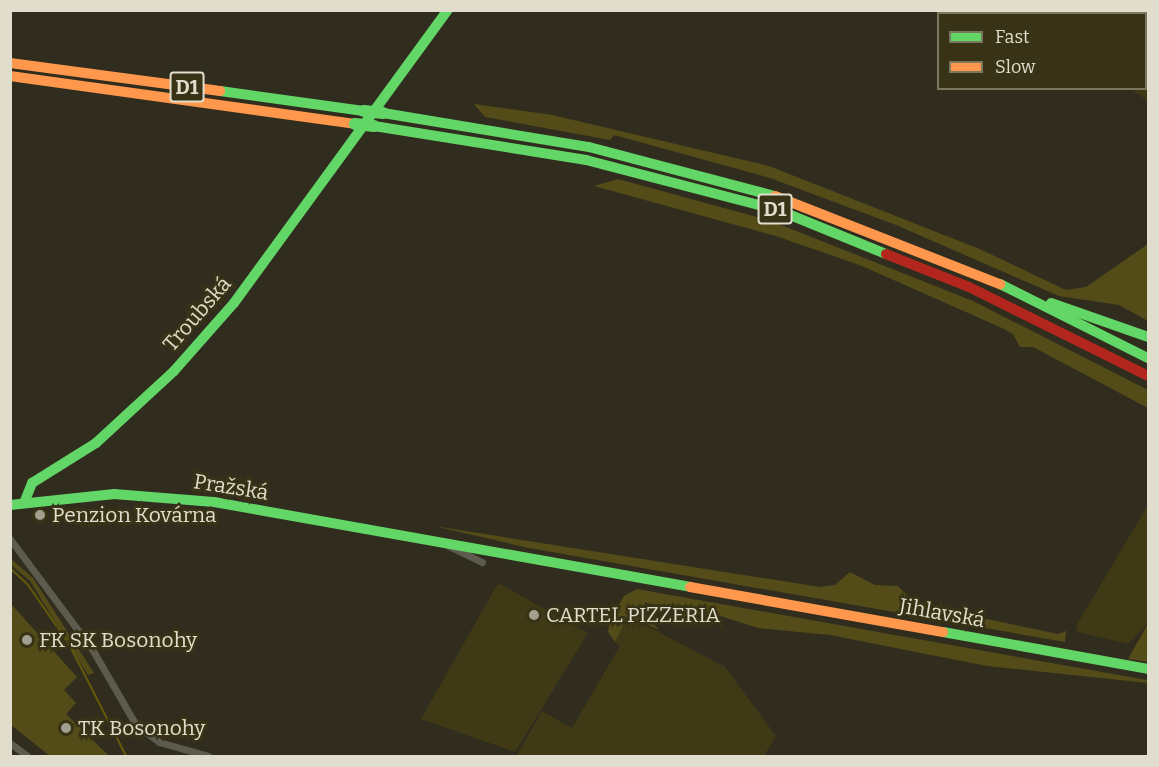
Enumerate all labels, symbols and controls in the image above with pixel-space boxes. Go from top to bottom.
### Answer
legend [937,12,1147,90]
text: Fast [995,26,1030,48]
text: Slow [995,56,1035,78]
road number: D1 [169,70,205,104]
road number: D1 [757,192,793,226]
street label: Troubská [158,272,236,356]
street label: Pražská [192,469,270,505]
place label: Penzion Kovárna [52,502,216,528]
marker: Penzion Kovárna [33,508,47,522]
street label: Jihlavská [897,593,987,633]
place label: CARTEL PIZZERIA [546,602,720,628]
marker: CARTEL PIZZERIA [527,608,541,622]
place label: FK SK Bosonohy [39,627,197,653]
marker: FK SK Bosonohy [20,633,34,647]
place label: TK Bosonohy [78,715,205,741]
marker: TK Bosonohy [59,721,73,735]

